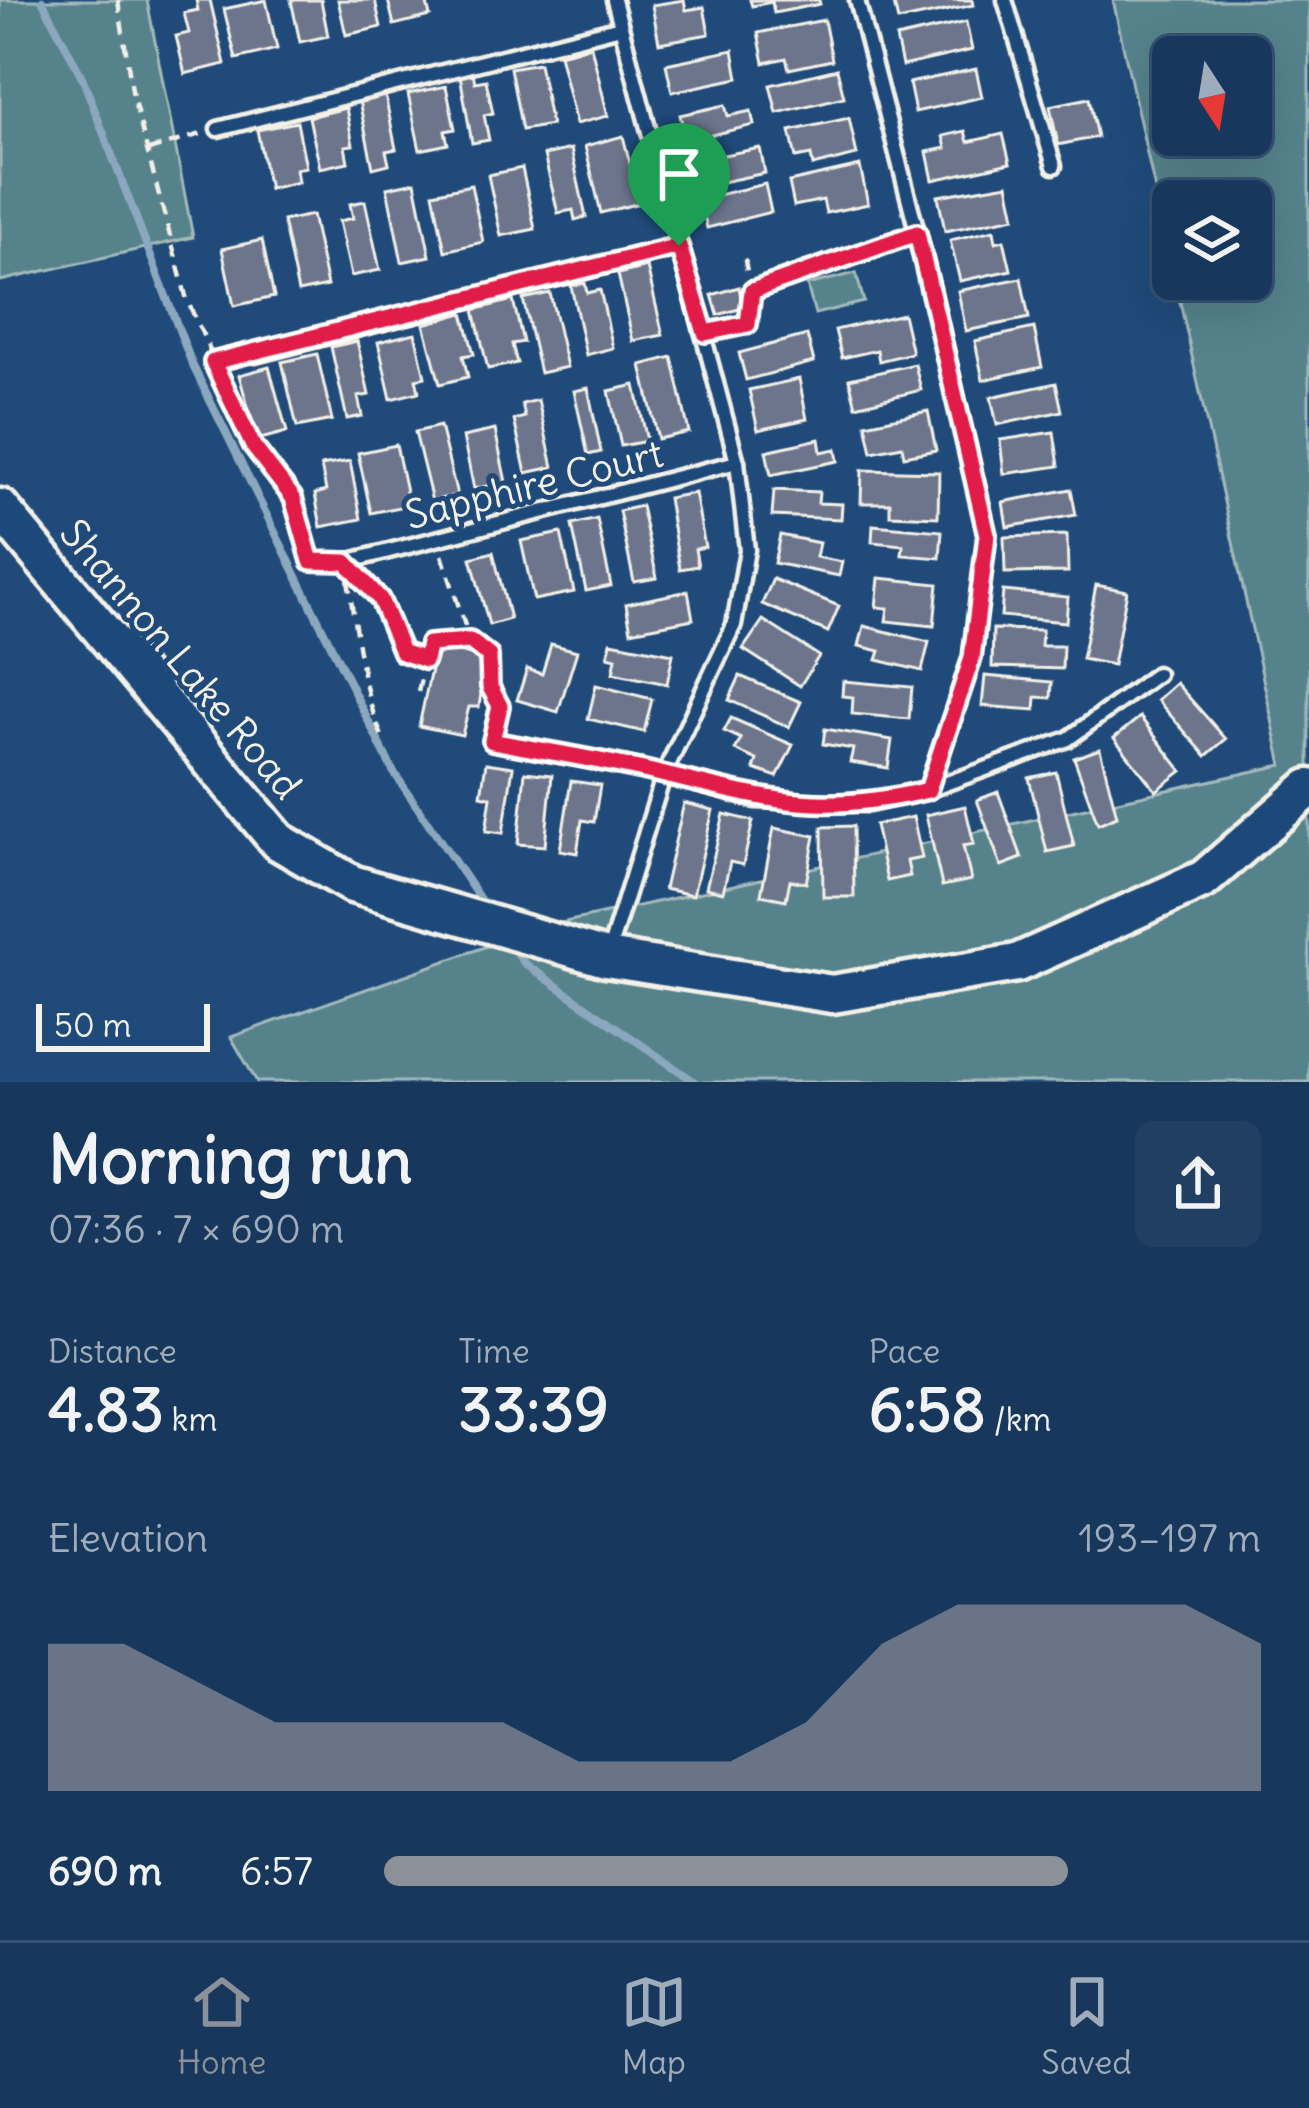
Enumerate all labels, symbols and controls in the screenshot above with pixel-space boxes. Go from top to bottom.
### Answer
north arrow [1152,36,1272,156]
map controls [1152,36,1272,300]
pin [628,123,730,246]
icon: arrive [646,141,712,207]
button: layers [1152,180,1272,300]
street label: Sapphire Court [400,429,668,540]
street label: Shannon Lake Road [49,510,312,809]
scale bar [36,998,210,1051]
text: 50 m [54,1004,131,1046]
text: Morning run [48,1118,412,1201]
button: share [1135,1121,1261,1247]
text: 07:36 · 7 × 690 m [48,1205,344,1254]
text: Distance [48,1330,177,1372]
text: Time [458,1330,530,1372]
text: Pace [869,1330,940,1372]
text: 4.83 [48,1372,164,1447]
text: 33:39 [458,1372,609,1447]
text: 6:58 [869,1372,986,1447]
text: km [164,1398,217,1440]
text: /km [986,1398,1052,1440]
text: Elevation [48,1514,208,1563]
text: 193–197 m [1078,1514,1261,1563]
text: 690 m [48,1847,162,1896]
text: 6:57 [240,1847,313,1896]
tab: Home [177,1969,266,2083]
tab: Map [621,1969,687,2083]
tab: Saved [1041,1969,1132,2083]

